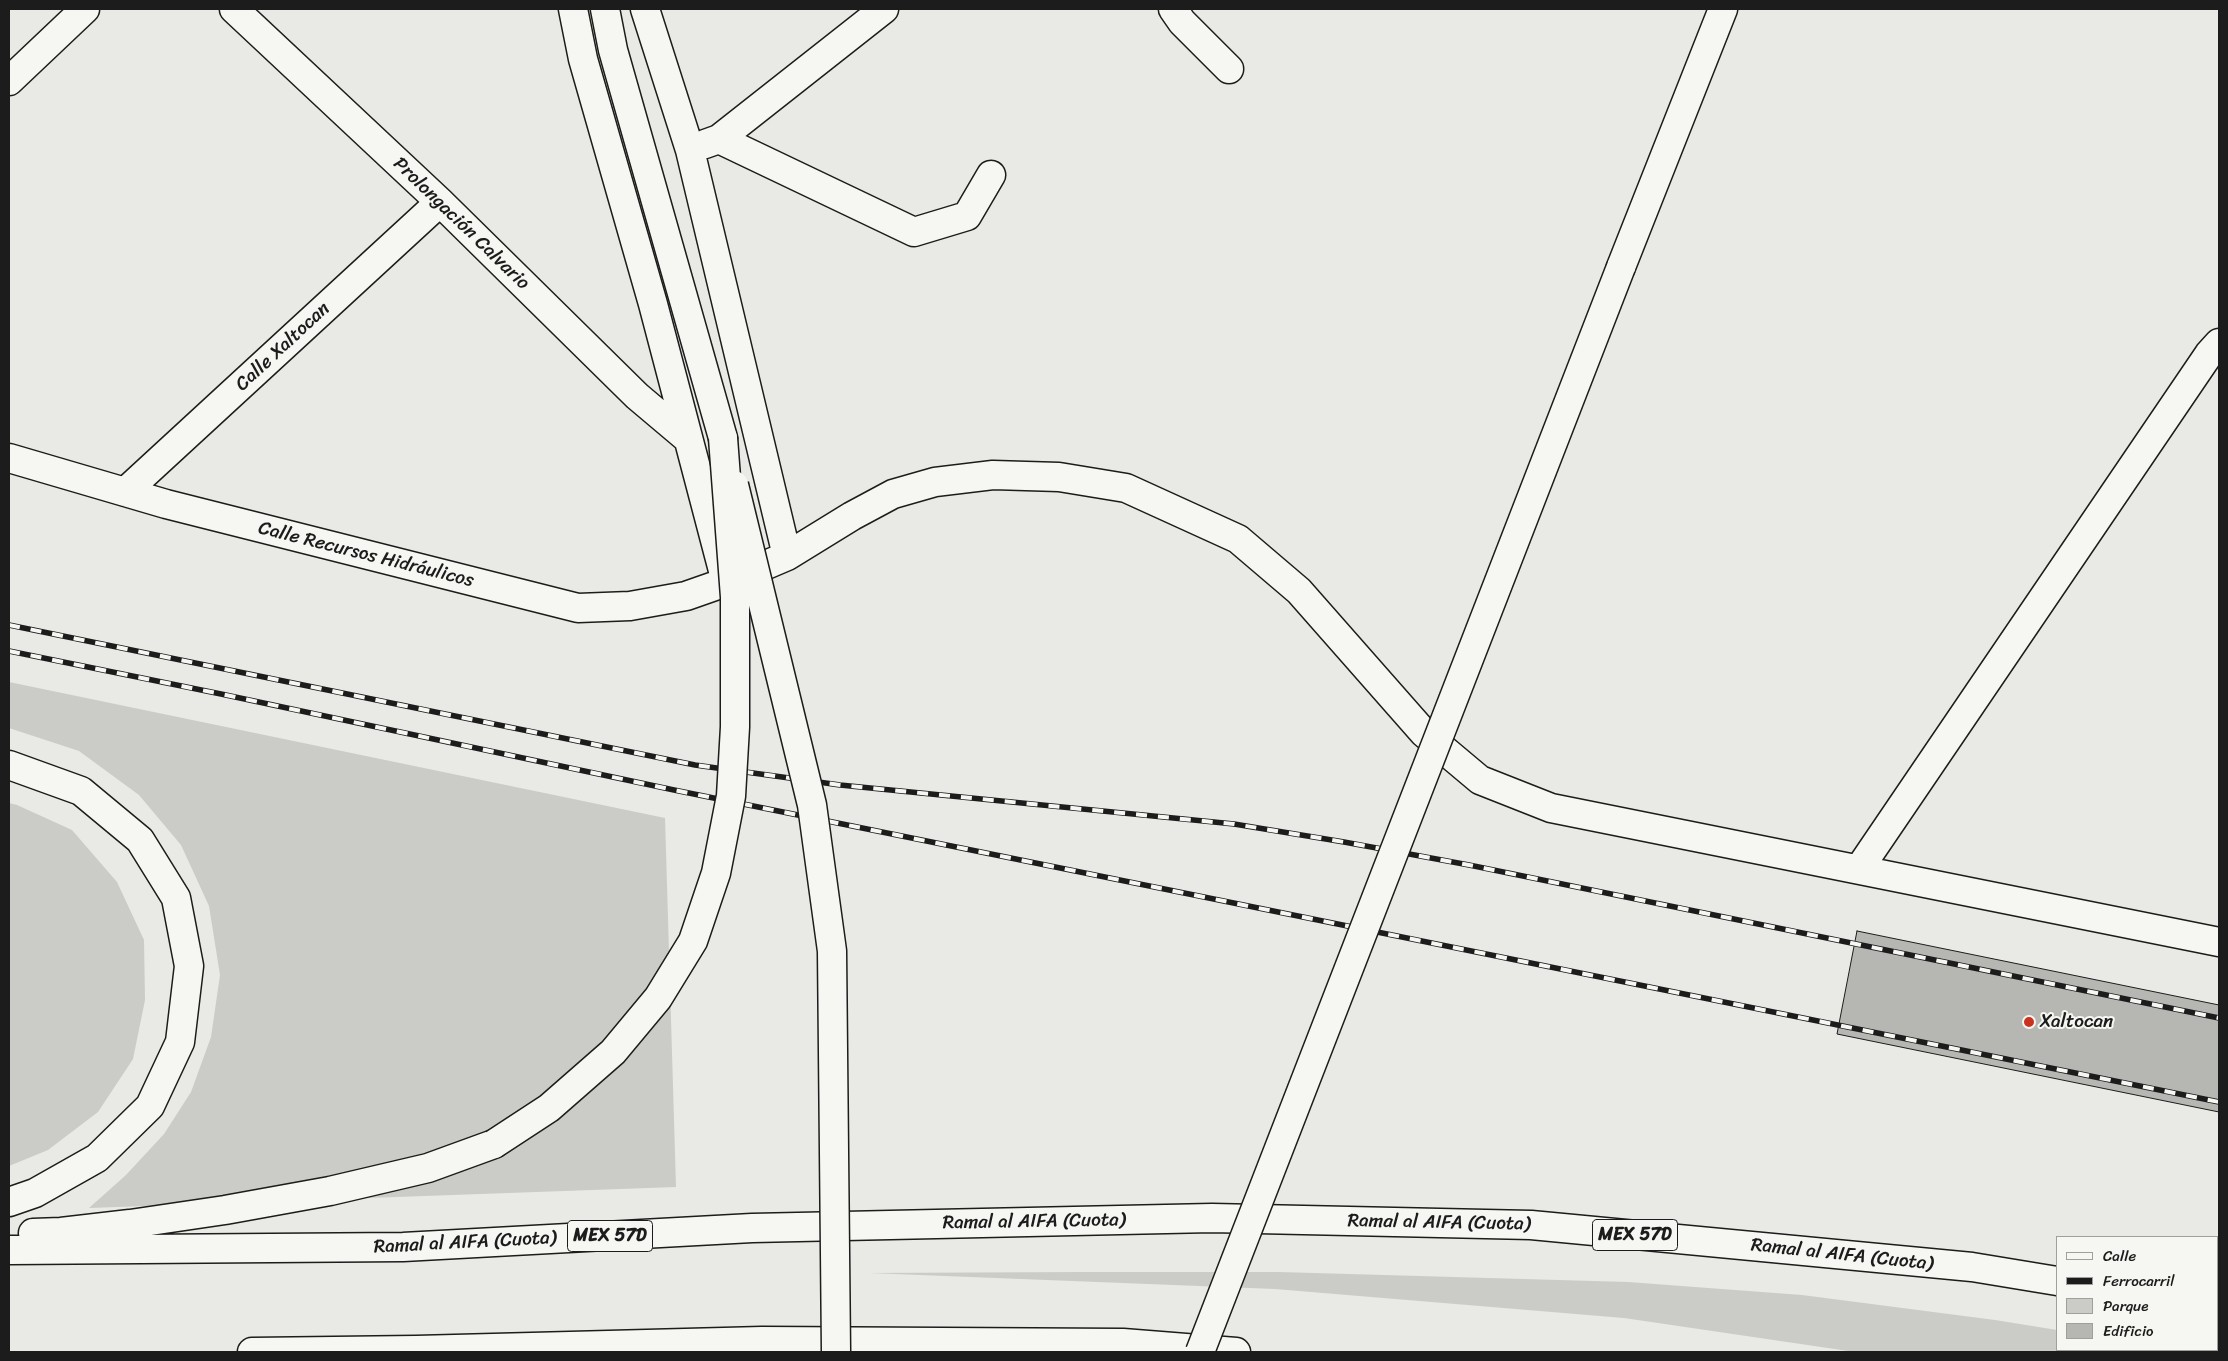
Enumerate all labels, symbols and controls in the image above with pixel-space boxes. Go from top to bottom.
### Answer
street label: Prolongación Calvario [388,153,534,295]
street label: Calle Xaltocan [231,298,335,396]
street label: Calle Recursos Hidráulicos [256,517,476,593]
place label: Xaltocan [2040,1011,2113,1033]
marker: Xaltocan [2022,1015,2036,1029]
street label: Ramal al AIFA (Cuota) [942,1209,1126,1235]
street label: Ramal al AIFA (Cuota) [1347,1210,1531,1236]
road number: MEX 57D [568,1220,652,1252]
road number: MEX 57D [1592,1220,1678,1250]
street label: Ramal al AIFA (Cuota) [373,1227,557,1259]
street label: Ramal al AIFA (Cuota) [1750,1234,1934,1276]
legend [2056,1236,2218,1351]
text: Calle [2103,1243,2136,1269]
text: Ferrocarril [2103,1268,2175,1294]
text: Parque [2103,1293,2148,1319]
text: Edificio [2103,1318,2154,1344]

